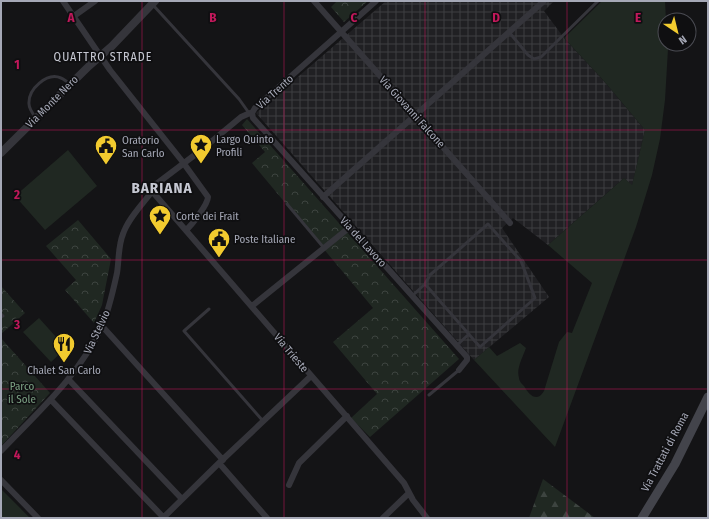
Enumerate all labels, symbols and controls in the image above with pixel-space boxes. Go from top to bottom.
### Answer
text: A [66,10,75,25]
text: B [209,10,217,25]
text: C [351,10,358,25]
text: D [492,10,500,25]
text: E [635,10,641,25]
north arrow [657,12,697,52]
text: N [676,33,689,47]
district label: QUATTRO STRADE [54,50,152,64]
text: 1 [14,57,20,72]
street label: Via Trento [254,72,296,112]
street label: Via Monte Nero [23,73,81,131]
street label: Via Giovanni Falcone [376,73,448,151]
place icon: Largo Quinto Profili [188,132,214,165]
public building icon: Oratorio San Carlo [93,133,119,166]
place label: Largo Quinto Profili [216,133,274,159]
place label: Oratorio San Carlo [122,134,165,160]
district label: BARIANA [131,179,193,197]
text: 2 [13,187,20,202]
place icon: Corte dei Frait [147,203,173,236]
place label: Corte dei Frait [176,210,239,223]
street label: Via del Lavoro [337,214,389,270]
public building icon: Poste Italiane [206,226,232,259]
place label: Poste Italiane [234,233,295,246]
street label: Via Stelvio [81,308,113,356]
text: 3 [13,317,20,332]
restaurant icon: Chalet San Carlo [51,331,77,364]
street label: Via Trieste [271,331,311,375]
place label: Chalet San Carlo [27,364,101,377]
park label: Parco il Sole [8,380,36,406]
street label: Via Trattati di Roma [639,410,691,494]
text: 4 [14,447,21,462]

